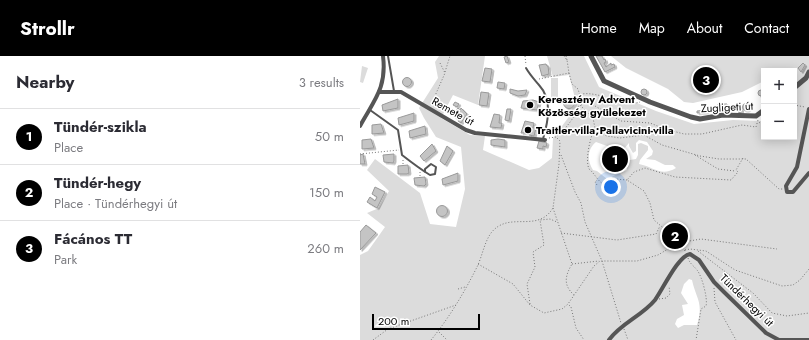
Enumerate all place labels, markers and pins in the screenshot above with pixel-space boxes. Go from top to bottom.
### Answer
pin: 3 [693,65,719,95]
place label: Keresztény Advent Közösség gyülekezet [538,91,646,120]
marker: Keresztény Advent Közösség gyülekezet [525,100,535,110]
place label: Traitler-villa;Pallavicini-villa [536,122,674,138]
marker: Traitler-villa;Pallavicini-villa [523,125,533,135]
pin: 1 [602,144,628,174]
pin: 2 [662,221,688,251]

